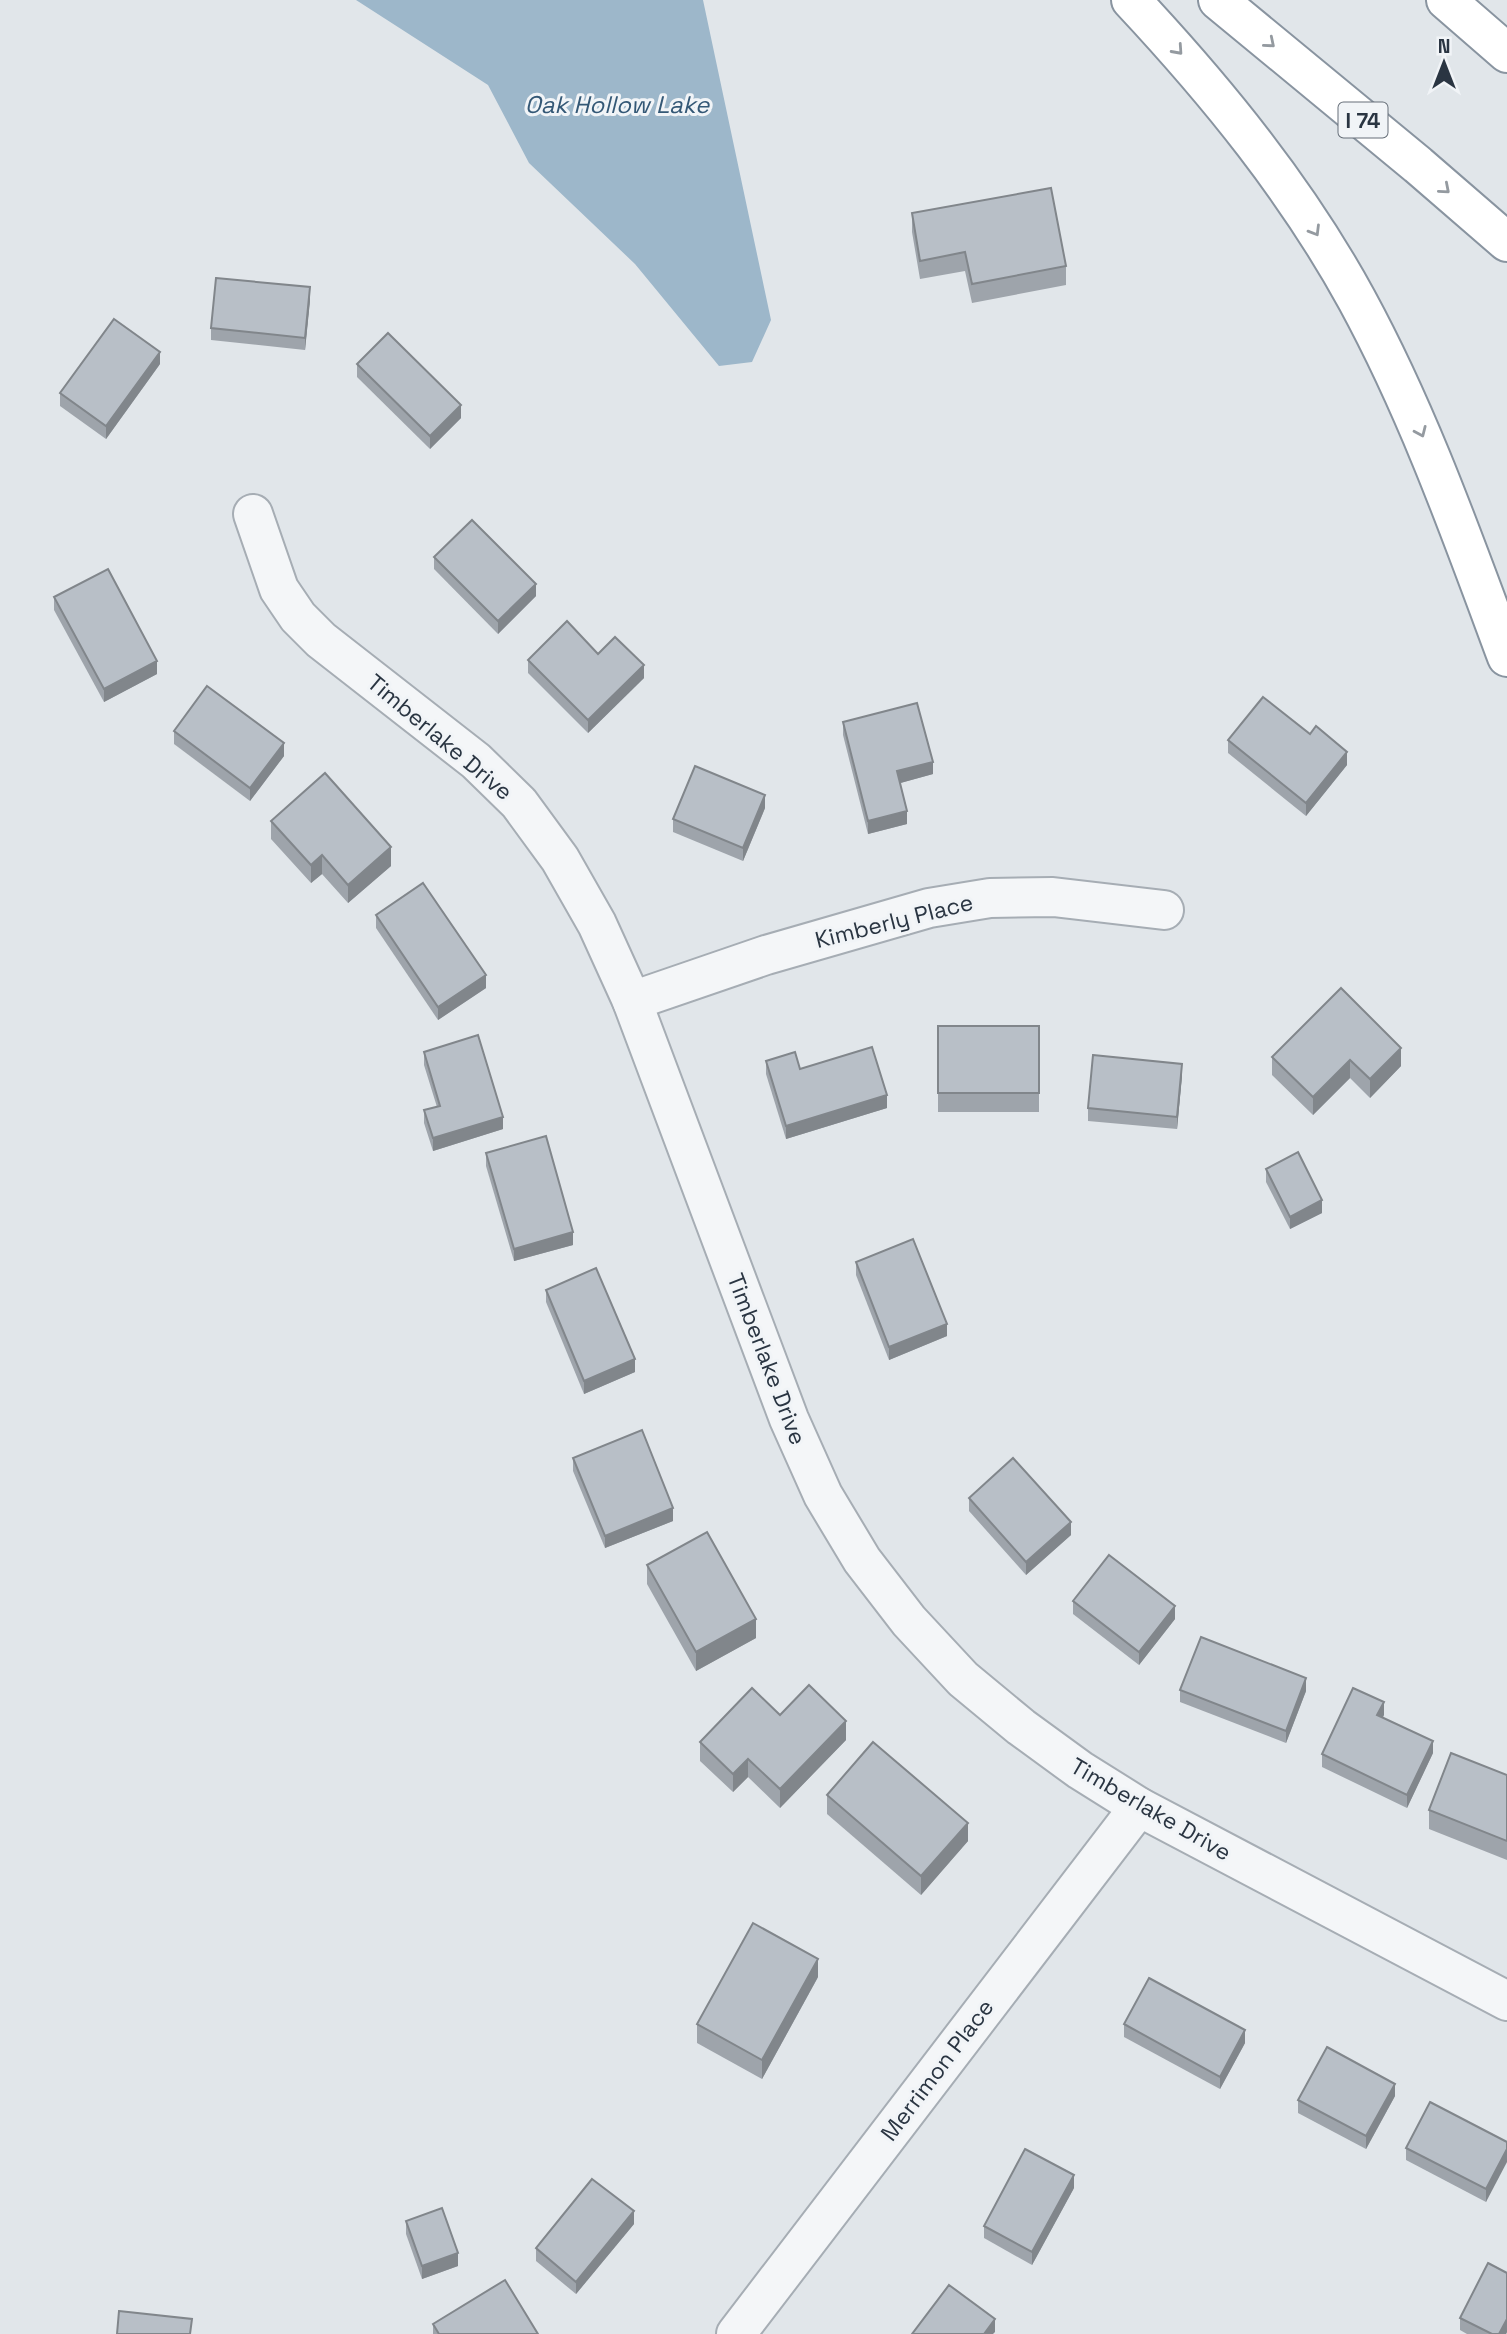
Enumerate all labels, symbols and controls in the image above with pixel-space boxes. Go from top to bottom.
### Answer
north arrow [1409,28,1479,98]
text: N [1438,34,1450,59]
one-way arrow [1262,35,1275,47]
one-way arrow [1169,42,1182,55]
water label: Oak Hollow Lake [525,89,710,120]
road number: I 74 [1338,102,1388,138]
one-way arrow [1437,181,1450,193]
one-way arrow [1306,224,1319,237]
one-way arrow [1413,425,1427,437]
street label: Timberlake Drive [361,667,519,807]
street label: Kimberly Place [812,887,976,955]
street label: Timberlake Drive [721,1269,813,1449]
street label: Timberlake Drive [1065,1751,1237,1867]
street label: Merrimon Place [874,1993,1000,2147]

